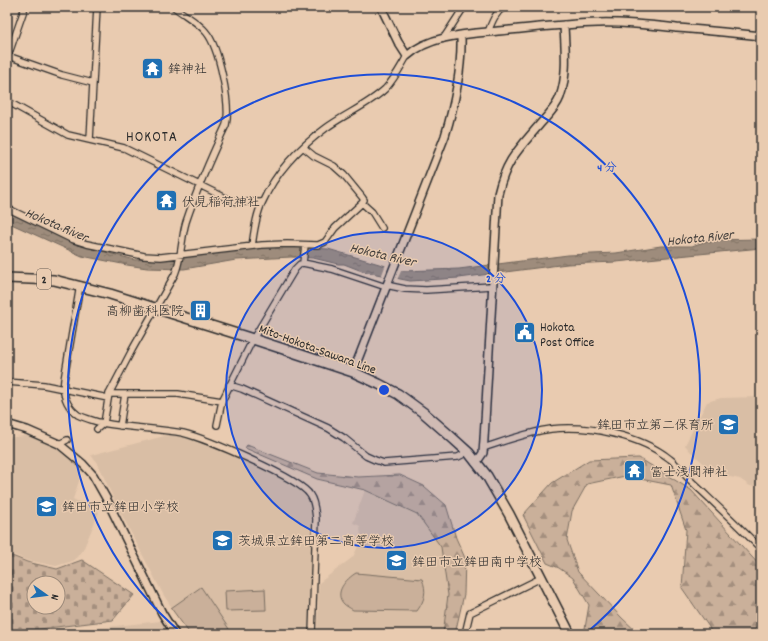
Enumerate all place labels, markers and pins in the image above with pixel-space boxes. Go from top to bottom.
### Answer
temple icon: 鉾神社 [140,55,166,81]
place label: 鉾神社 [168,61,207,80]
temple icon: 伏見稲荷神社 [153,188,179,214]
place label: 伏見稲荷神社 [182,194,260,213]
building icon: 高柳歯科医院 [187,297,213,323]
place label: 高柳歯科医院 [106,303,184,322]
place label: Hokota Post Office [540,319,594,353]
public building icon: Hokota Post Office [512,320,538,346]
centre of rings [377,383,391,397]
school or university icon: 鉾田市立第二保育所 [716,411,742,437]
place label: 鉾田市立第二保育所 [597,417,714,436]
temple icon: 富士浅間神社 [621,458,647,484]
place label: 富士浅間神社 [650,464,728,483]
school or university icon: 鉾田市立鉾田小学校 [33,493,59,519]
place label: 鉾田市立鉾田小学校 [62,499,179,518]
school or university icon: 茨城県立鉾田第二高等学校 [210,527,236,553]
place label: 茨城県立鉾田第二高等学校 [238,533,394,552]
school or university icon: 鉾田市立鉾田南中学校 [384,548,410,574]
place label: 鉾田市立鉾田南中学校 [412,554,542,573]

